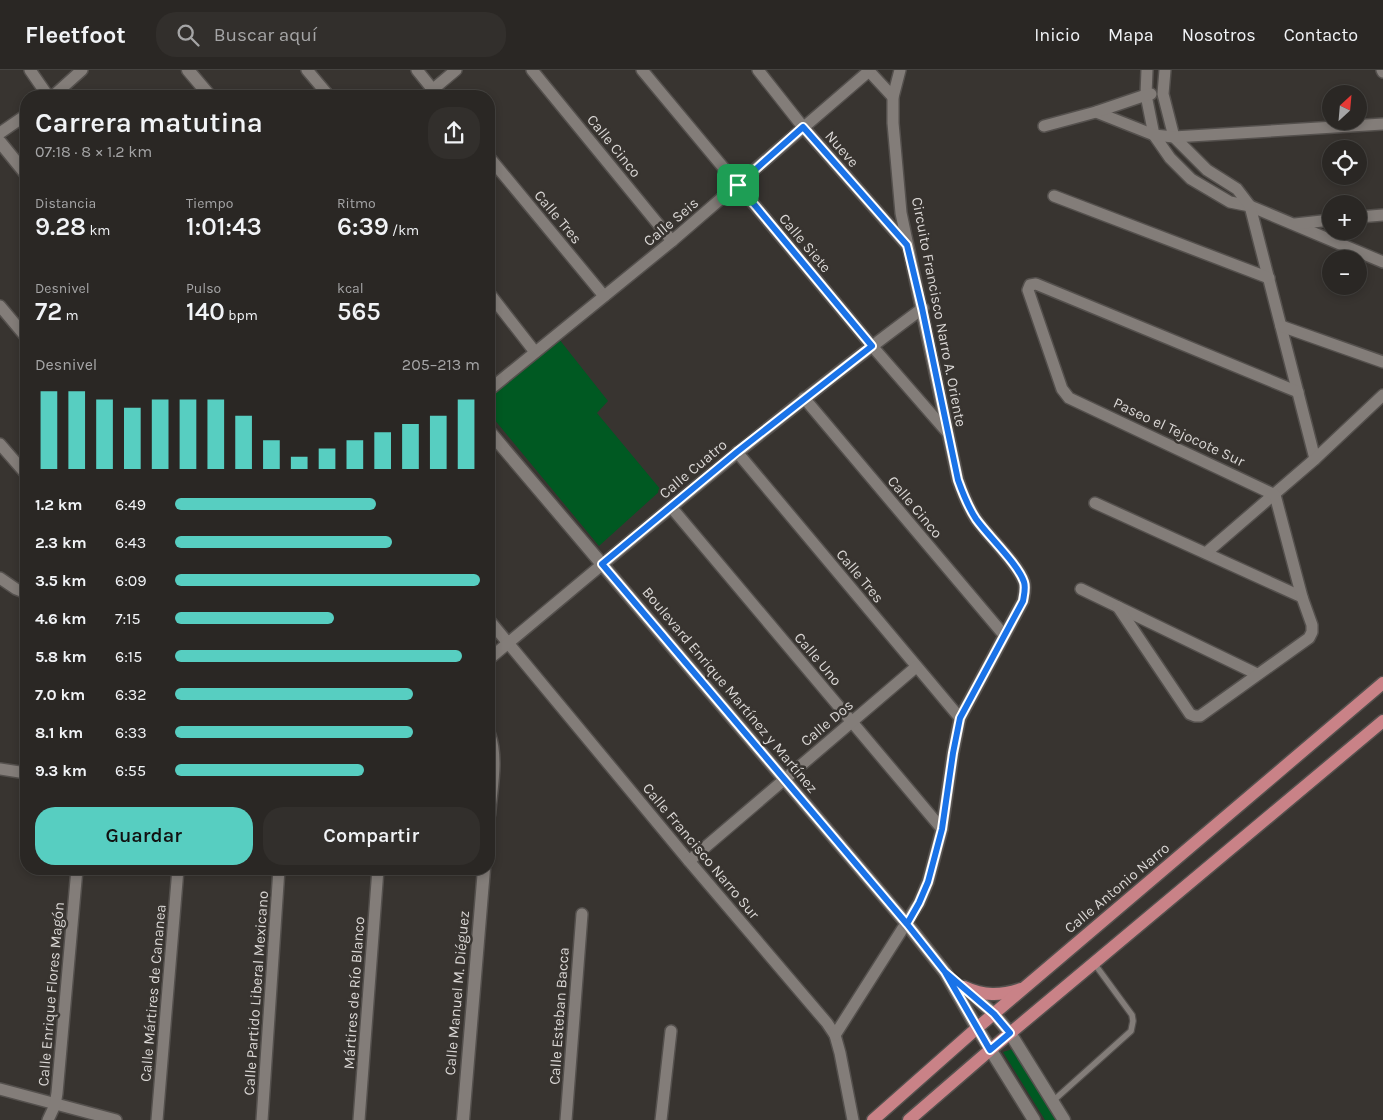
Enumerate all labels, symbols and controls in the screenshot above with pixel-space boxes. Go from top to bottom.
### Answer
search box [156,12,506,57]
text: Fleetfoot [25,21,126,49]
icon: search [174,21,202,49]
text: Buscar aquí [214,24,317,46]
text: Inicio [1034,24,1080,46]
text: Mapa [1108,24,1154,46]
text: Nosotros [1182,24,1256,46]
text: Contacto [1284,24,1358,46]
north arrow [1322,85,1368,130]
map controls [1322,85,1367,295]
text: Carrera matutina [35,106,263,139]
button: share [428,107,480,159]
street label: Calle Cinco [583,111,645,181]
street label: Nueve [821,127,863,171]
button: locate [1322,140,1367,185]
text: 07:18 · 8 × 1.2 km [35,142,152,161]
pin [717,164,759,206]
icon: arrive [724,171,752,199]
street label: Calle Tres [530,186,586,248]
street label: Calle Seis [640,194,702,250]
text: Distancia [35,195,96,212]
text: Tiempo [186,195,233,212]
text: Ritmo [337,195,376,212]
button: + [1322,195,1367,240]
street label: Circuito Francisco Narro A. Oriente [908,196,970,428]
street label: Calle Siete [775,210,835,276]
text: 9.28 [35,212,86,241]
text: 1:01:43 [186,212,262,241]
text: 6:39 [337,212,389,241]
text: km [86,222,110,239]
text: /km [389,222,419,239]
button: − [1322,250,1367,295]
text: Desnivel [35,280,90,297]
text: Pulso [186,280,221,297]
text: kcal [337,280,364,297]
text: 72 [35,297,62,326]
text: 140 [186,297,225,326]
text: 565 [337,297,381,326]
text: m [62,307,79,324]
text: bpm [225,307,258,324]
text: Desnivel [35,355,97,374]
text: 205–213 m [402,355,480,374]
street label: Paseo el Tejocote Sur [1110,394,1248,471]
street label: Calle Cuatro [655,435,731,503]
street label: Calle Cinco [884,472,946,542]
text: 1.2 km [35,495,83,514]
text: 6:49 [115,495,146,514]
text: 2.3 km [35,533,87,552]
text: 6:43 [115,533,146,552]
street label: Calle Tres [832,545,888,607]
text: 3.5 km [35,571,86,590]
text: 6:09 [115,571,147,590]
street label: Boulevard Enrique Martínez y Martínez [638,583,822,797]
text: 4.6 km [35,609,86,628]
text: 7:15 [115,609,141,628]
street label: Calle Uno [790,629,846,689]
text: 5.8 km [35,647,87,666]
text: 6:15 [115,647,142,666]
text: 7.0 km [35,685,85,704]
text: 6:32 [115,685,147,704]
street label: Calle Dos [797,696,857,750]
text: 8.1 km [35,723,83,742]
text: 6:33 [115,723,147,742]
text: 9.3 km [35,761,87,780]
text: 6:55 [115,761,146,780]
street label: Calle Francisco Narro Sur [639,779,764,923]
button: Guardar [35,807,253,865]
button: Compartir [263,807,480,865]
street label: Calle Antonio Narro [1061,839,1173,937]
street label: Calle Partido Liberal Mexicano [240,890,272,1096]
street label: Calle Enrique Flores Magón [34,901,68,1087]
street label: Calle Mártires de Cananea [136,903,170,1083]
street label: Calle Manuel M. Diéguez [441,910,473,1076]
street label: Mártires de Río Blanco [340,916,368,1070]
street label: Calle Esteban Bacca [545,947,573,1085]

